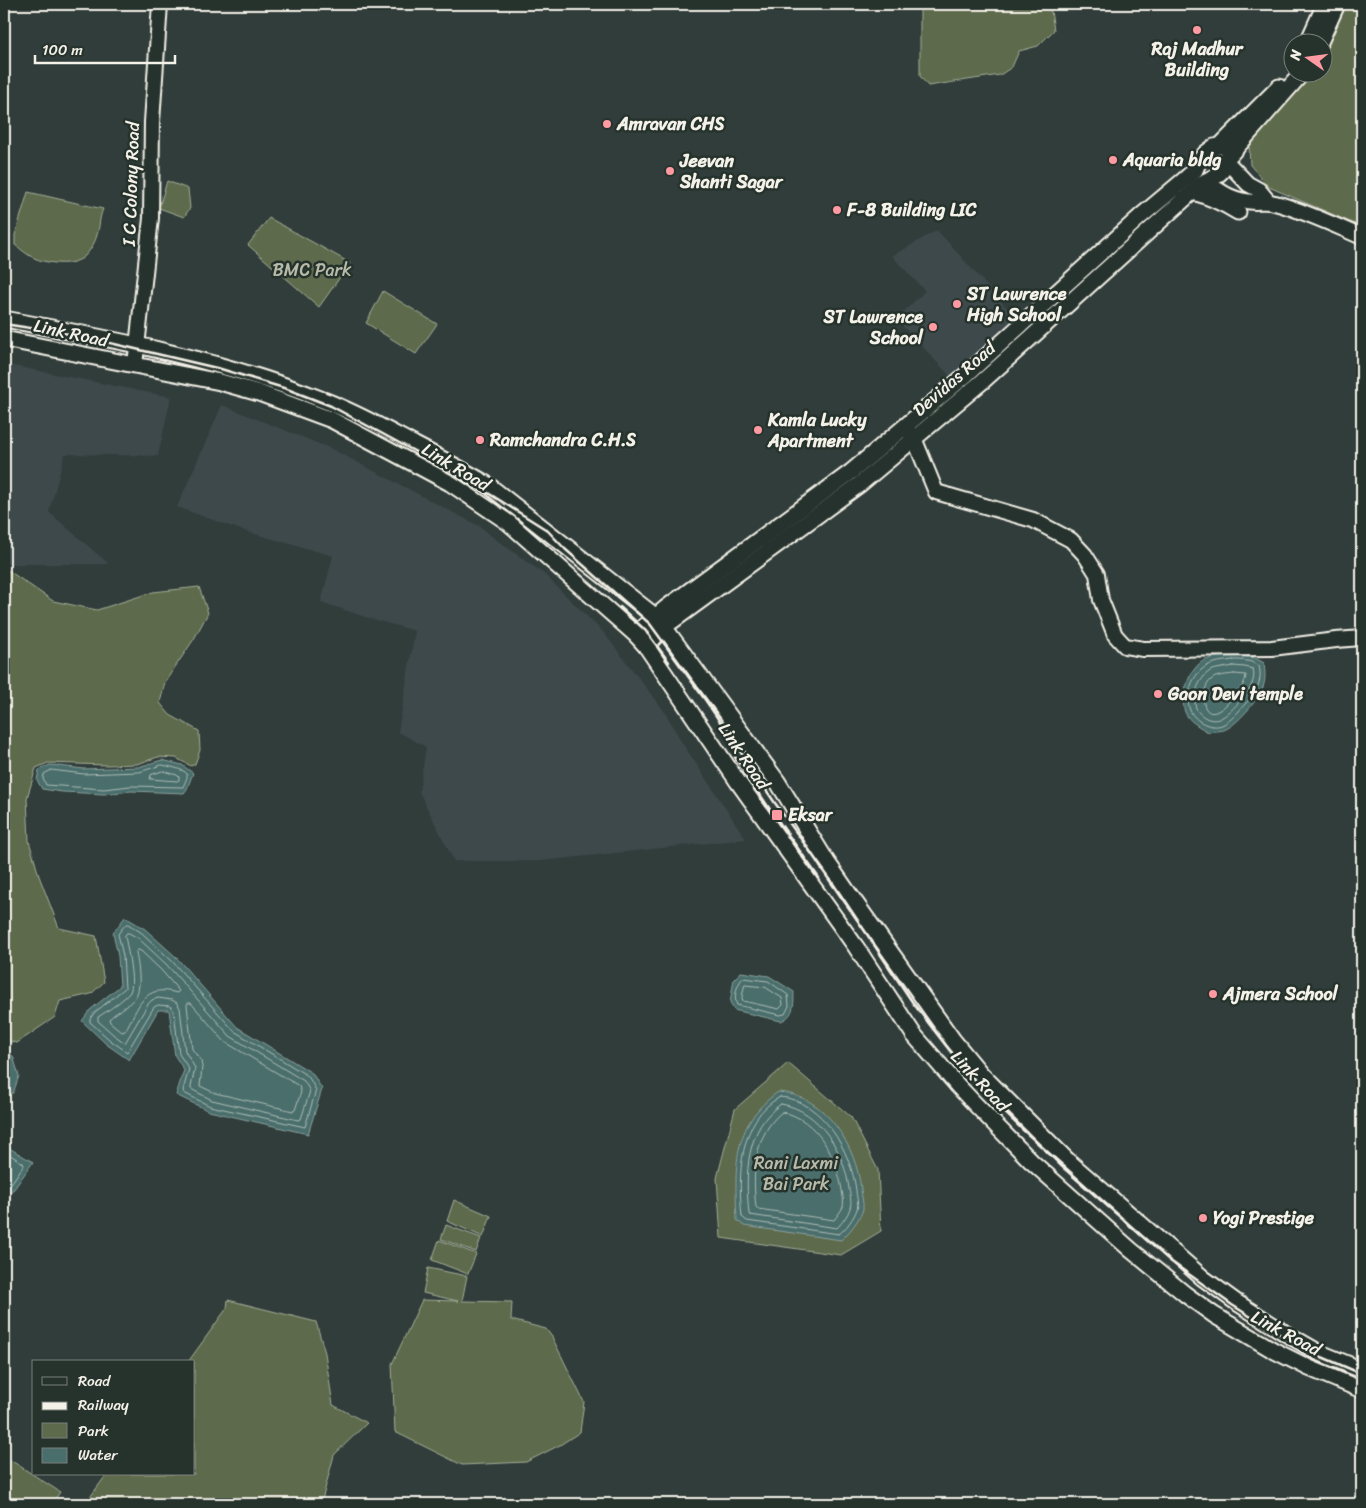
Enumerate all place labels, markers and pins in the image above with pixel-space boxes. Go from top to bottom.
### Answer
marker: Raj Madhur Building [1191,24,1203,36]
place label: Raj Madhur Building [1151,33,1244,86]
place label: Amravan CHS [616,108,725,140]
marker: Amravan CHS [601,118,613,130]
place label: Aquaria bldg [1122,144,1222,176]
place label: Jeevan Shanti Sagar [679,145,784,198]
marker: Aquaria bldg [1107,154,1119,166]
marker: Jeevan Shanti Sagar [664,165,676,177]
place label: F-8 Building LIC [846,194,977,226]
marker: F-8 Building LIC [831,204,843,216]
place label: ST Lawrence High School [966,278,1067,331]
marker: ST Lawrence High School [951,298,963,310]
place label: ST Lawrence School [823,301,924,354]
marker: ST Lawrence School [927,321,939,333]
place label: Kamla Lucky Apartment [767,404,867,457]
place label: Ramchandra C.H.S [489,424,636,456]
marker: Kamla Lucky Apartment [752,424,764,436]
marker: Ramchandra C.H.S [474,434,486,446]
place label: Gaon Devi temple [1167,678,1303,710]
marker: Gaon Devi temple [1152,688,1164,700]
place label: Eksar [788,799,834,831]
marker: Eksar [770,808,784,822]
place label: Ajmera School [1222,978,1339,1010]
marker: Ajmera School [1207,988,1219,1000]
place label: Yogi Prestige [1213,1202,1315,1234]
marker: Yogi Prestige [1197,1212,1209,1224]

